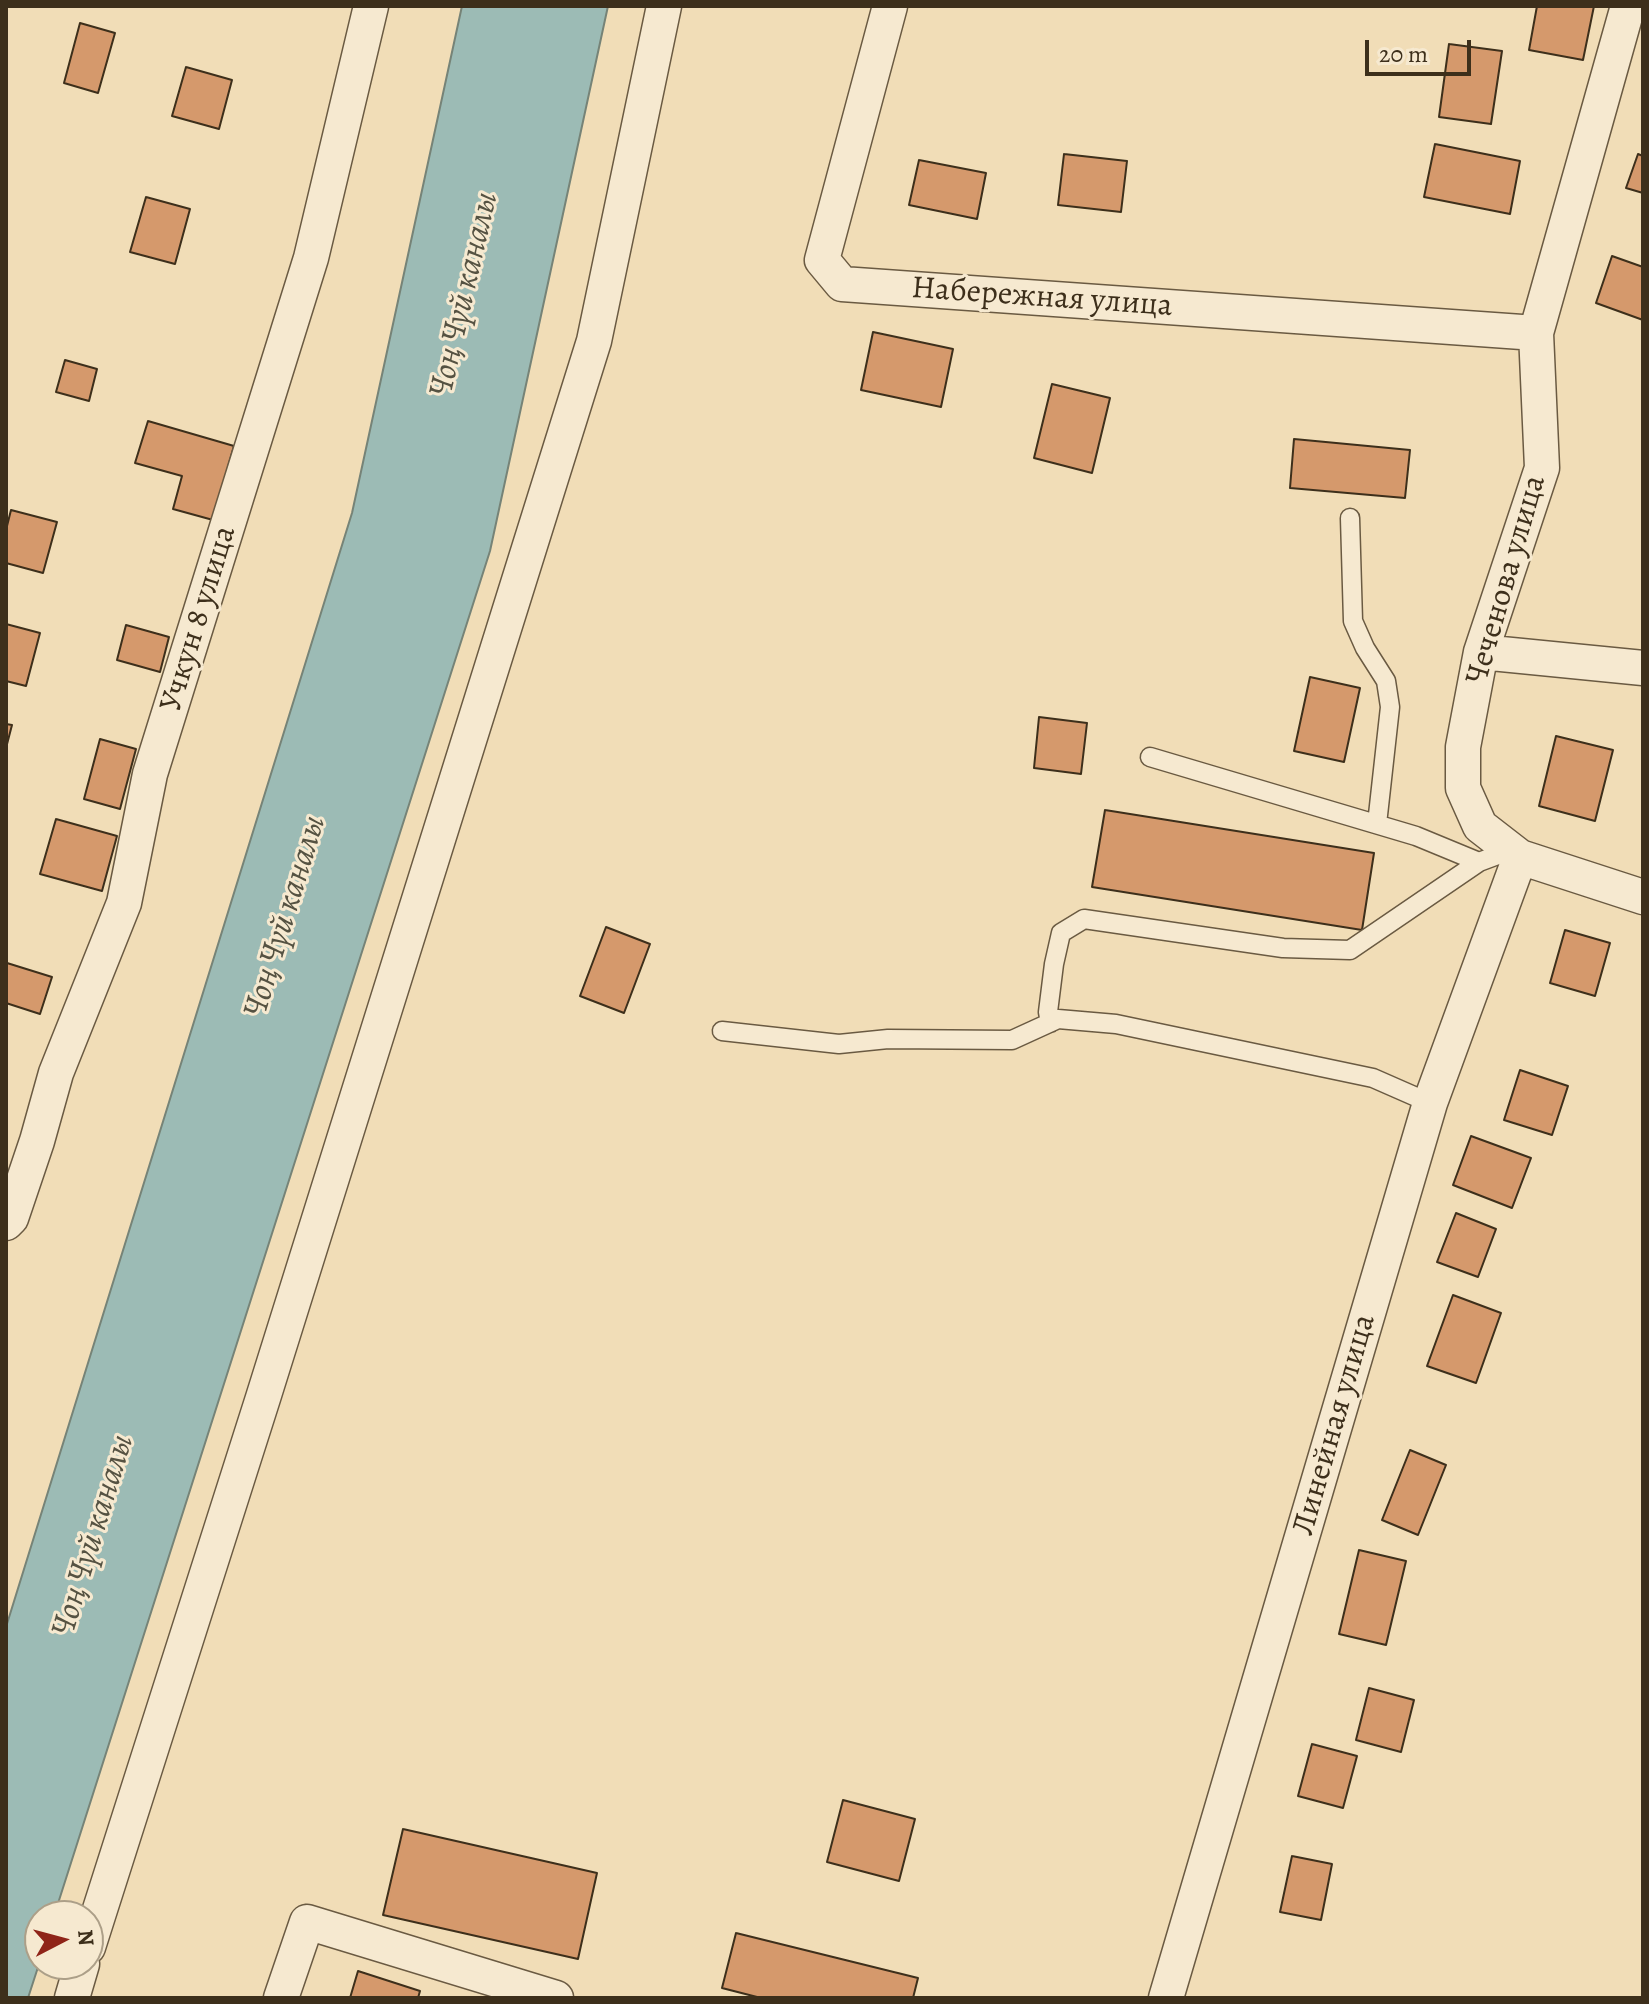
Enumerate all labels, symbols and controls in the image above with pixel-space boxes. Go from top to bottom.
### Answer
scale bar [1369,24,1475,74]
text: 20 m [1379,38,1428,70]
water label: Чоң Чүй каналы [422,189,508,401]
street label: Набережная улица [910,270,1174,326]
street label: Чеченова улица [1459,471,1555,689]
street label: Учкун 8 улица [153,522,245,716]
water label: Чоң Чүй каналы [236,811,336,1023]
street label: Линейная улица [1285,1310,1385,1540]
water label: Чоң Чүй каналы [44,1430,144,1642]
north arrow [24,1900,104,1980]
text: N [70,1928,102,1947]

